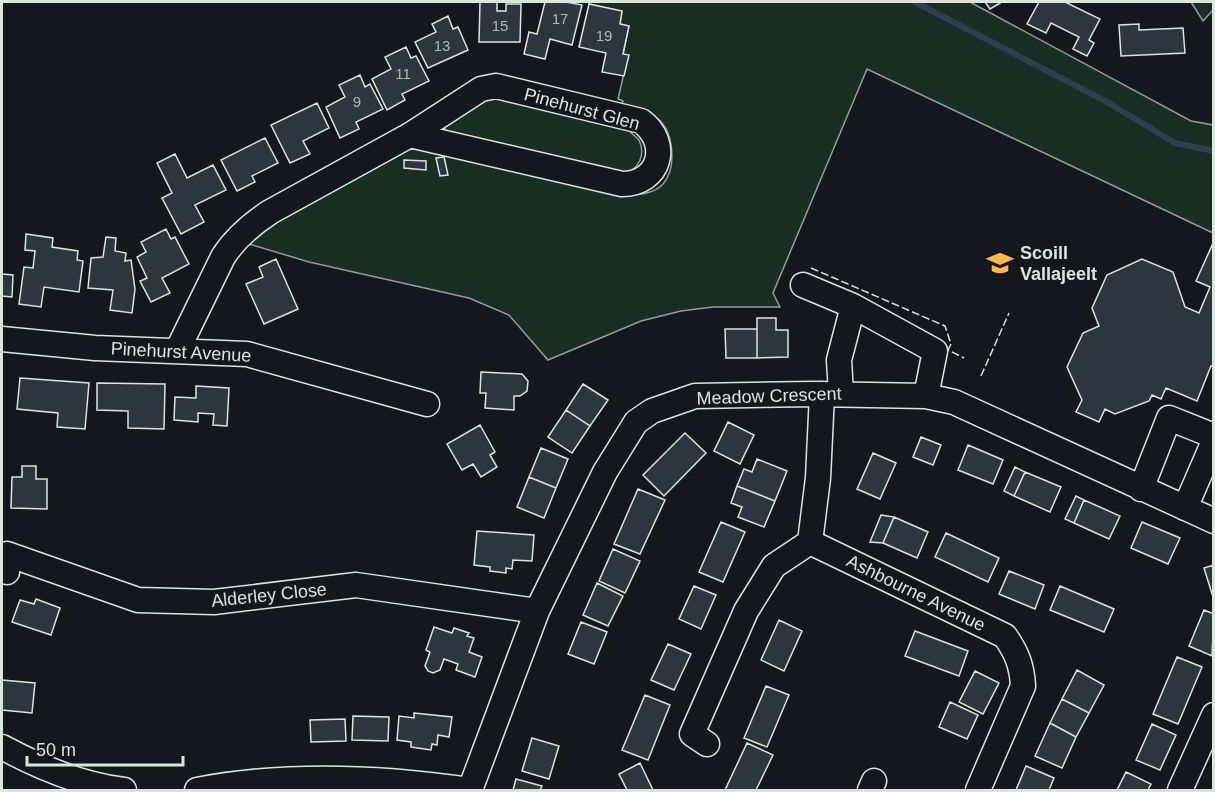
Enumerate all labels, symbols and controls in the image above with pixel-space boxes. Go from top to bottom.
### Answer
house number: 17 [552,10,568,27]
house number: 15 [492,17,508,34]
house number: 19 [596,27,612,44]
house number: 13 [434,37,450,54]
house number: 11 [395,65,411,82]
street label: Pinehurst Glen [522,84,642,134]
house number: 9 [353,93,361,110]
place label: Scoill Vallajeelt [1020,243,1097,284]
school or university icon: Scoill Vallajeelt [985,248,1015,278]
street label: Pinehurst Avenue [110,338,252,366]
street label: Meadow Crescent [696,383,842,409]
street label: Ashbourne Avenue [843,551,989,635]
street label: Alderley Close [210,579,328,611]
scale bar [27,729,183,767]
text: 50 m [36,740,76,760]

